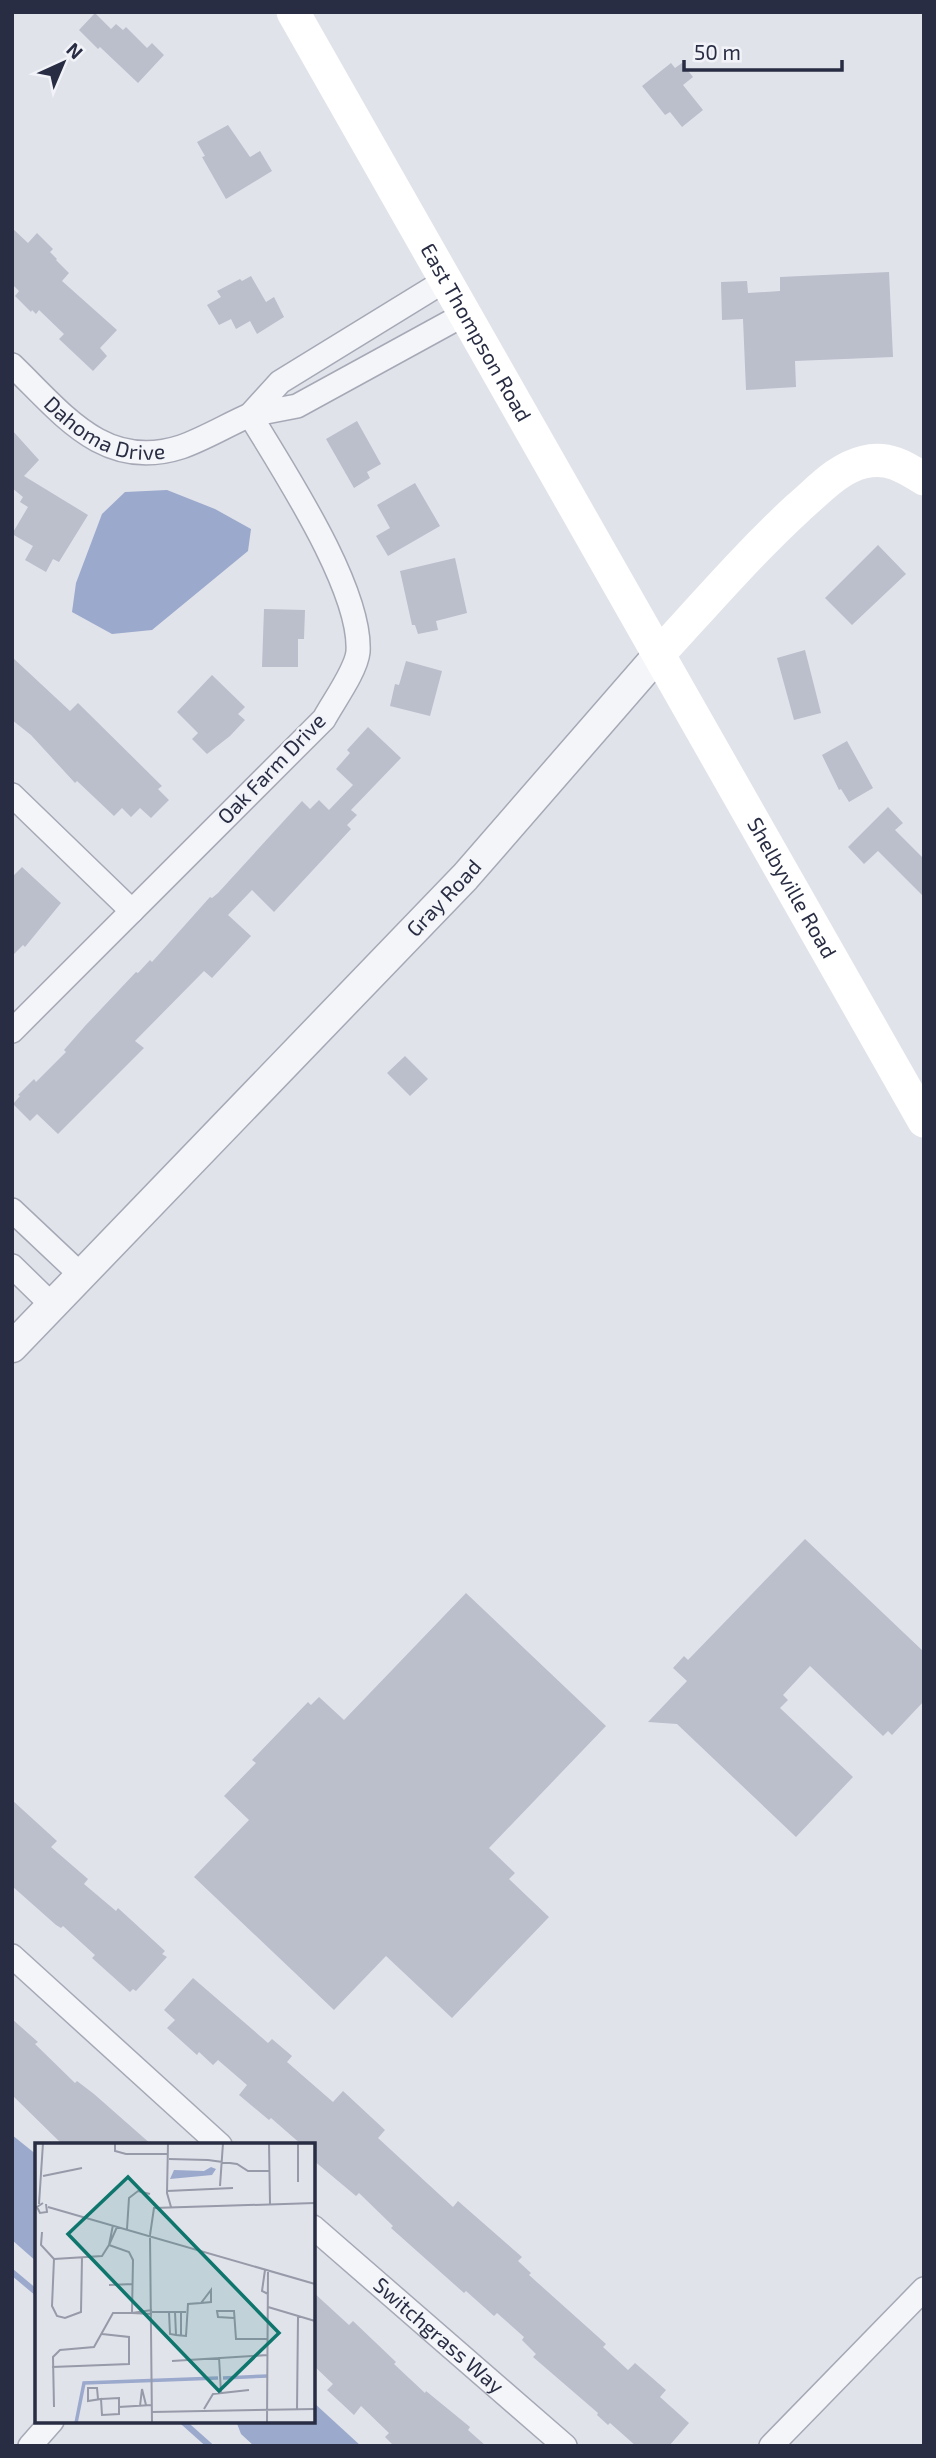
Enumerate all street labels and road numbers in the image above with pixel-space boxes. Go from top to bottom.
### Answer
street label: East Thompson Road [416,238,537,426]
street label: Dahoma Drive [40,390,166,464]
street label: Oak Farm Drive [212,707,330,829]
street label: Shelbyville Road [743,813,843,962]
street label: Gray Road [401,854,486,941]
street label: Switchgrass Way [369,2271,510,2398]

